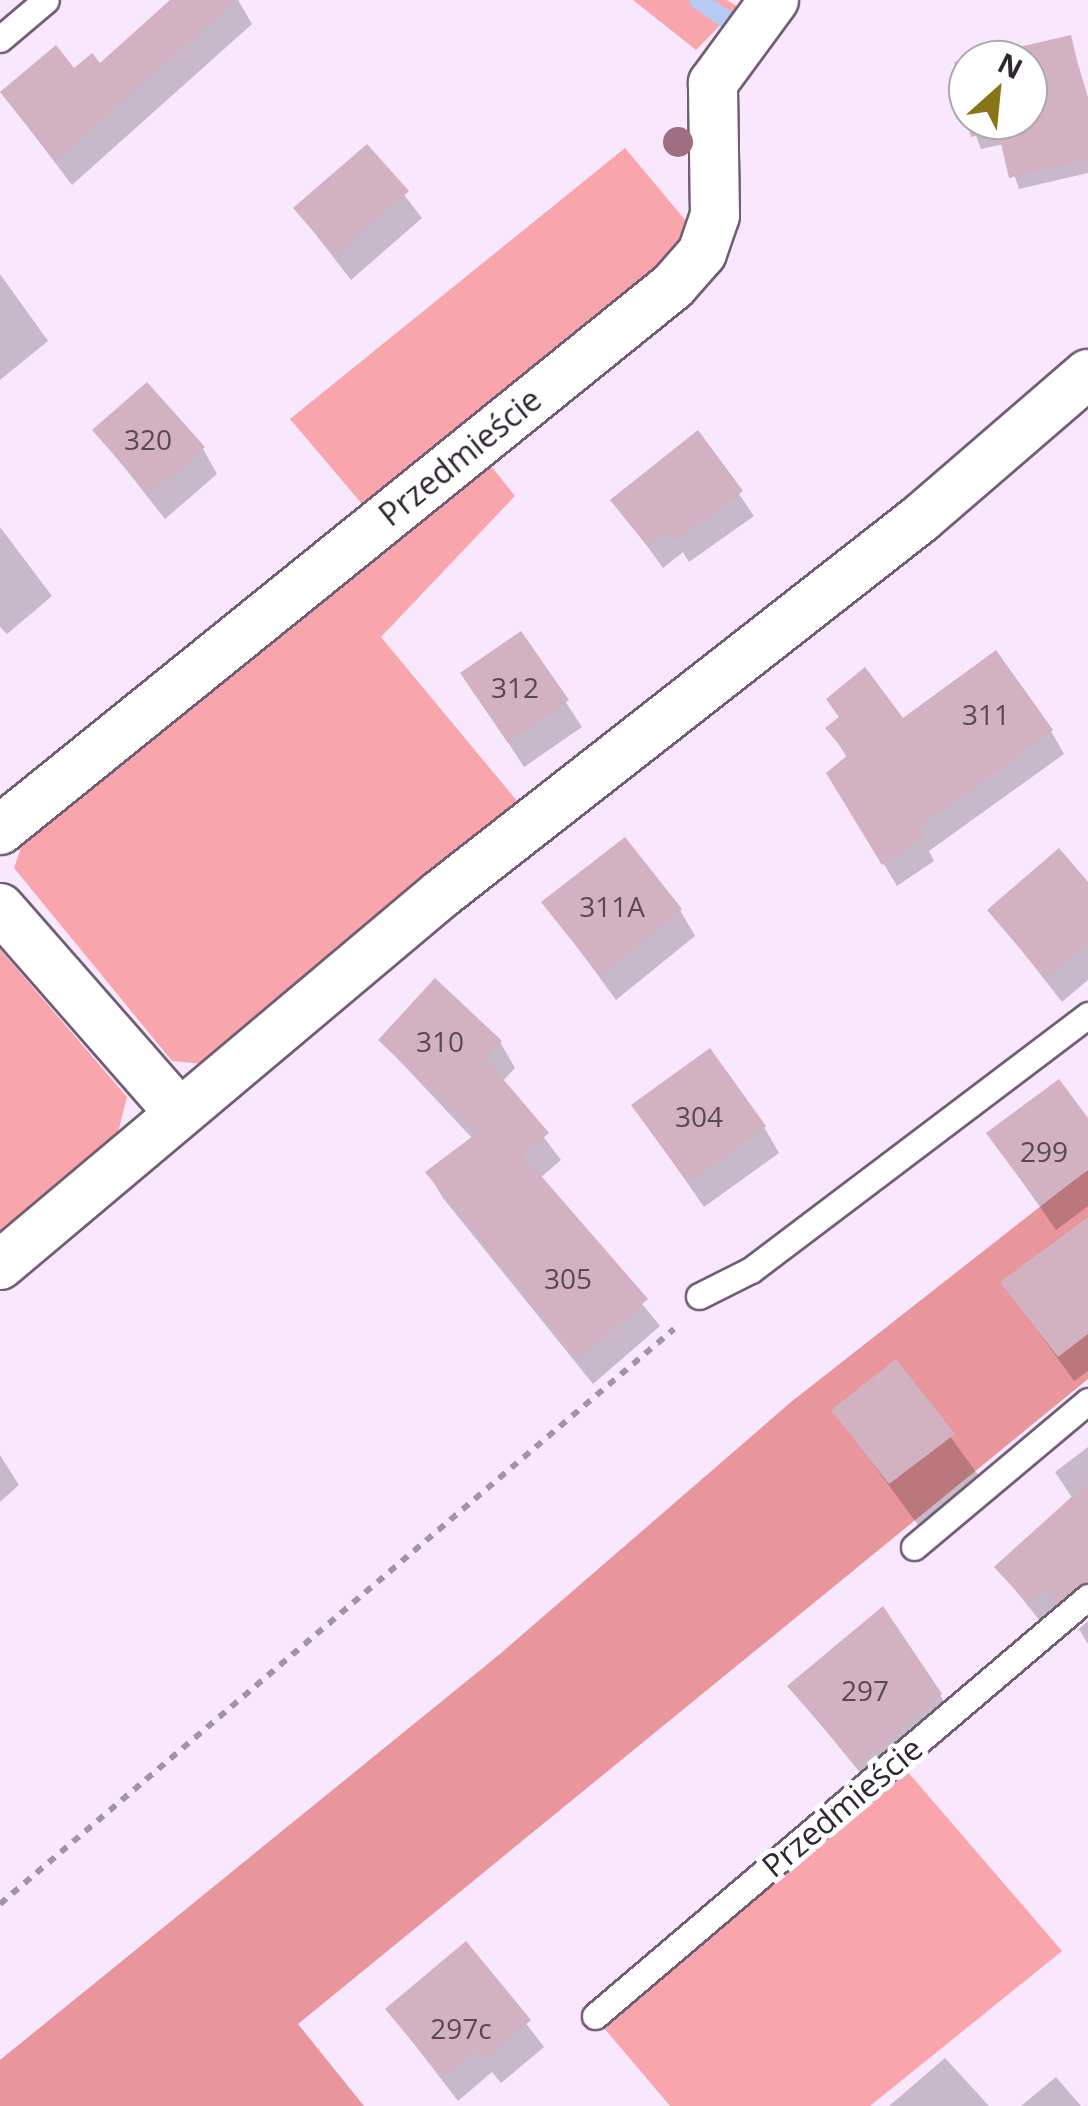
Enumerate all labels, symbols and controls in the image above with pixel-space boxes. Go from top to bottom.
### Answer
north arrow [948,40,1048,140]
text: N [992,43,1029,87]
street label: Przedmieście [371,380,549,534]
house number: 320 [124,422,172,456]
house number: 312 [491,670,539,704]
house number: 311 [962,697,1010,731]
house number: 311A [579,889,645,923]
house number: 310 [416,1024,464,1058]
house number: 304 [675,1099,723,1133]
house number: 299 [1020,1134,1068,1168]
house number: 305 [544,1261,592,1295]
house number: 297 [841,1673,889,1707]
street label: Przedmieście [754,1729,930,1885]
house number: 297c [430,2011,492,2045]

